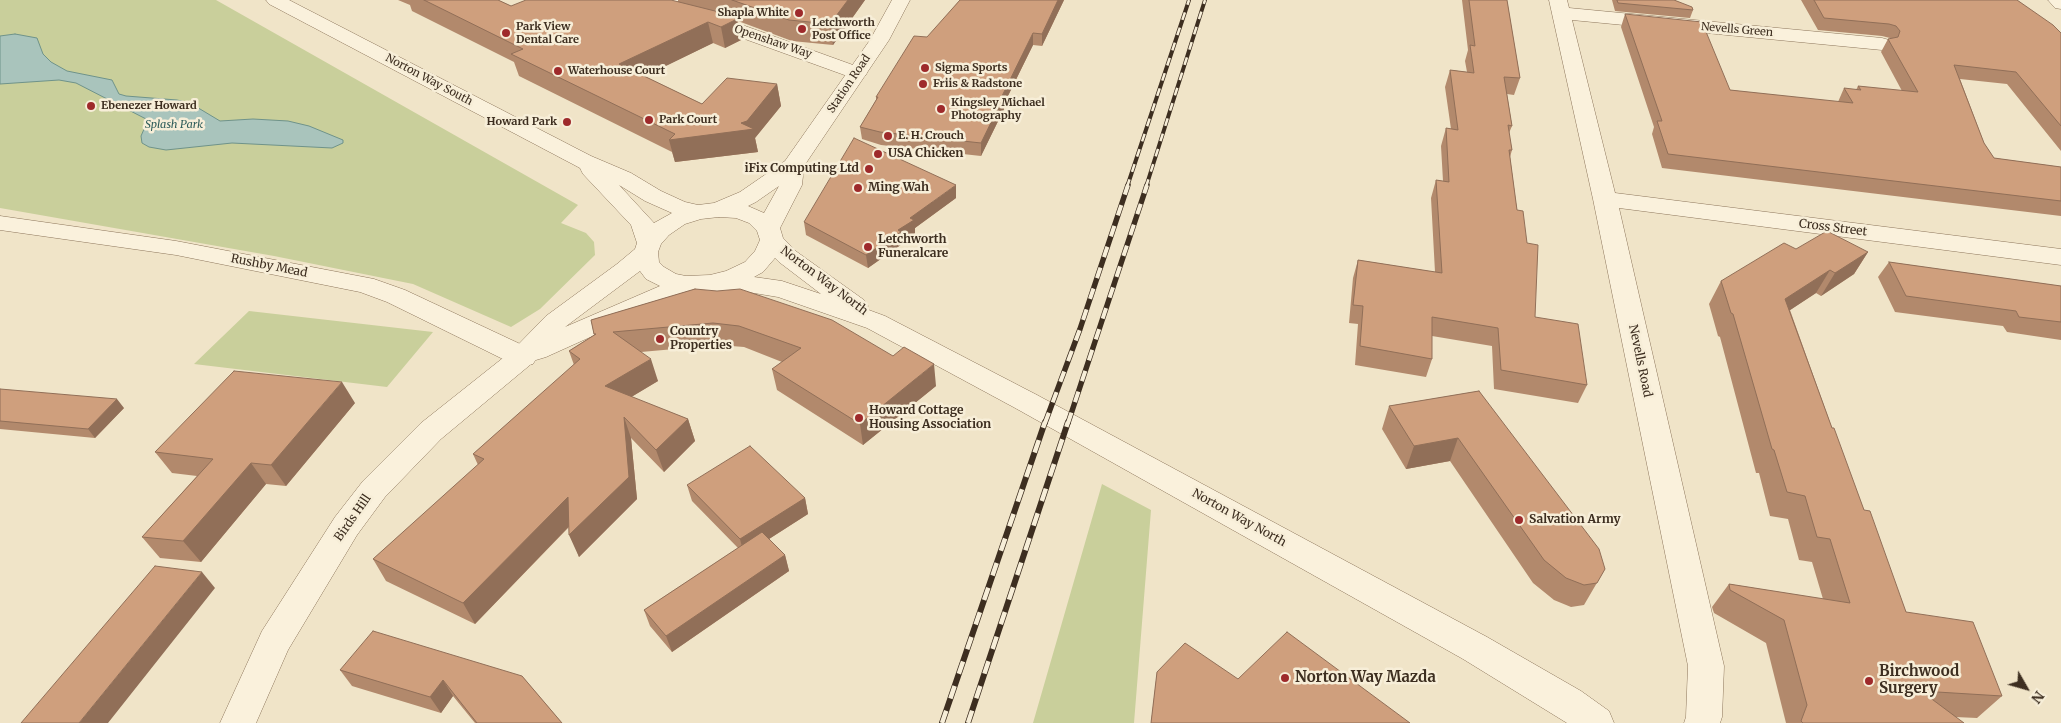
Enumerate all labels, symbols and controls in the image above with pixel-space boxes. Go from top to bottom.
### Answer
place label: Shapla White [717,6,789,20]
marker: Shapla White [793,7,805,19]
place label: Letchworth Post Office [812,16,875,42]
place label: Park View Dental Care [516,20,579,46]
street label: Nevells Green [1700,20,1774,40]
street label: Openshaw Way [733,23,813,61]
marker: Letchworth Post Office [796,23,808,35]
marker: Park View Dental Care [500,27,512,39]
street label: Norton Way South [383,51,475,109]
street label: Station Road [825,52,873,116]
place label: Sigma Sports [935,61,1007,75]
marker: Sigma Sports [919,62,931,74]
place label: Waterhouse Court [568,64,665,78]
marker: Waterhouse Court [552,65,564,77]
place label: Friis & Radstone [933,77,1022,91]
marker: Friis & Radstone [917,78,929,90]
place label: Kingsley Michael Photography [951,96,1045,122]
place label: Ebenezer Howard [101,99,197,113]
marker: Ebenezer Howard [85,100,97,112]
marker: Kingsley Michael Photography [935,103,947,115]
place label: Park Court [659,113,717,127]
marker: Park Court [643,114,655,126]
place label: Howard Park [487,115,557,129]
marker: Howard Park [561,116,573,128]
water label: Splash Park [145,118,203,132]
place label: E. H. Crouch [898,129,964,143]
marker: E. H. Crouch [882,130,894,142]
place label: USA Chicken [888,147,963,161]
marker: USA Chicken [872,148,884,160]
place label: iFix Computing Ltd [745,162,859,176]
marker: iFix Computing Ltd [863,163,875,175]
place label: Ming Wah [868,181,929,195]
marker: Ming Wah [852,182,864,194]
street label: Cross Street [1798,217,1868,239]
place label: Letchworth Funeralcare [878,233,948,261]
marker: Letchworth Funeralcare [862,241,874,253]
street label: Norton Way North [778,244,870,318]
street label: Rushby Mead [229,252,309,280]
street label: Nevells Road [1625,323,1655,399]
place label: Country Properties [670,325,732,353]
marker: Country Properties [654,333,666,345]
place label: Howard Cottage Housing Association [869,404,991,432]
marker: Howard Cottage Housing Association [853,412,865,424]
street label: Norton Way North [1189,486,1289,550]
street label: Birds Hill [332,492,374,544]
place label: Salvation Army [1529,513,1621,527]
marker: Salvation Army [1513,514,1525,526]
place label: Birchwood Surgery [1879,663,1959,698]
north arrow [2001,663,2051,713]
place label: Norton Way Mazda [1295,669,1436,687]
marker: Norton Way Mazda [1279,672,1291,684]
marker: Birchwood Surgery [1863,675,1875,687]
text: N [2027,687,2048,707]

